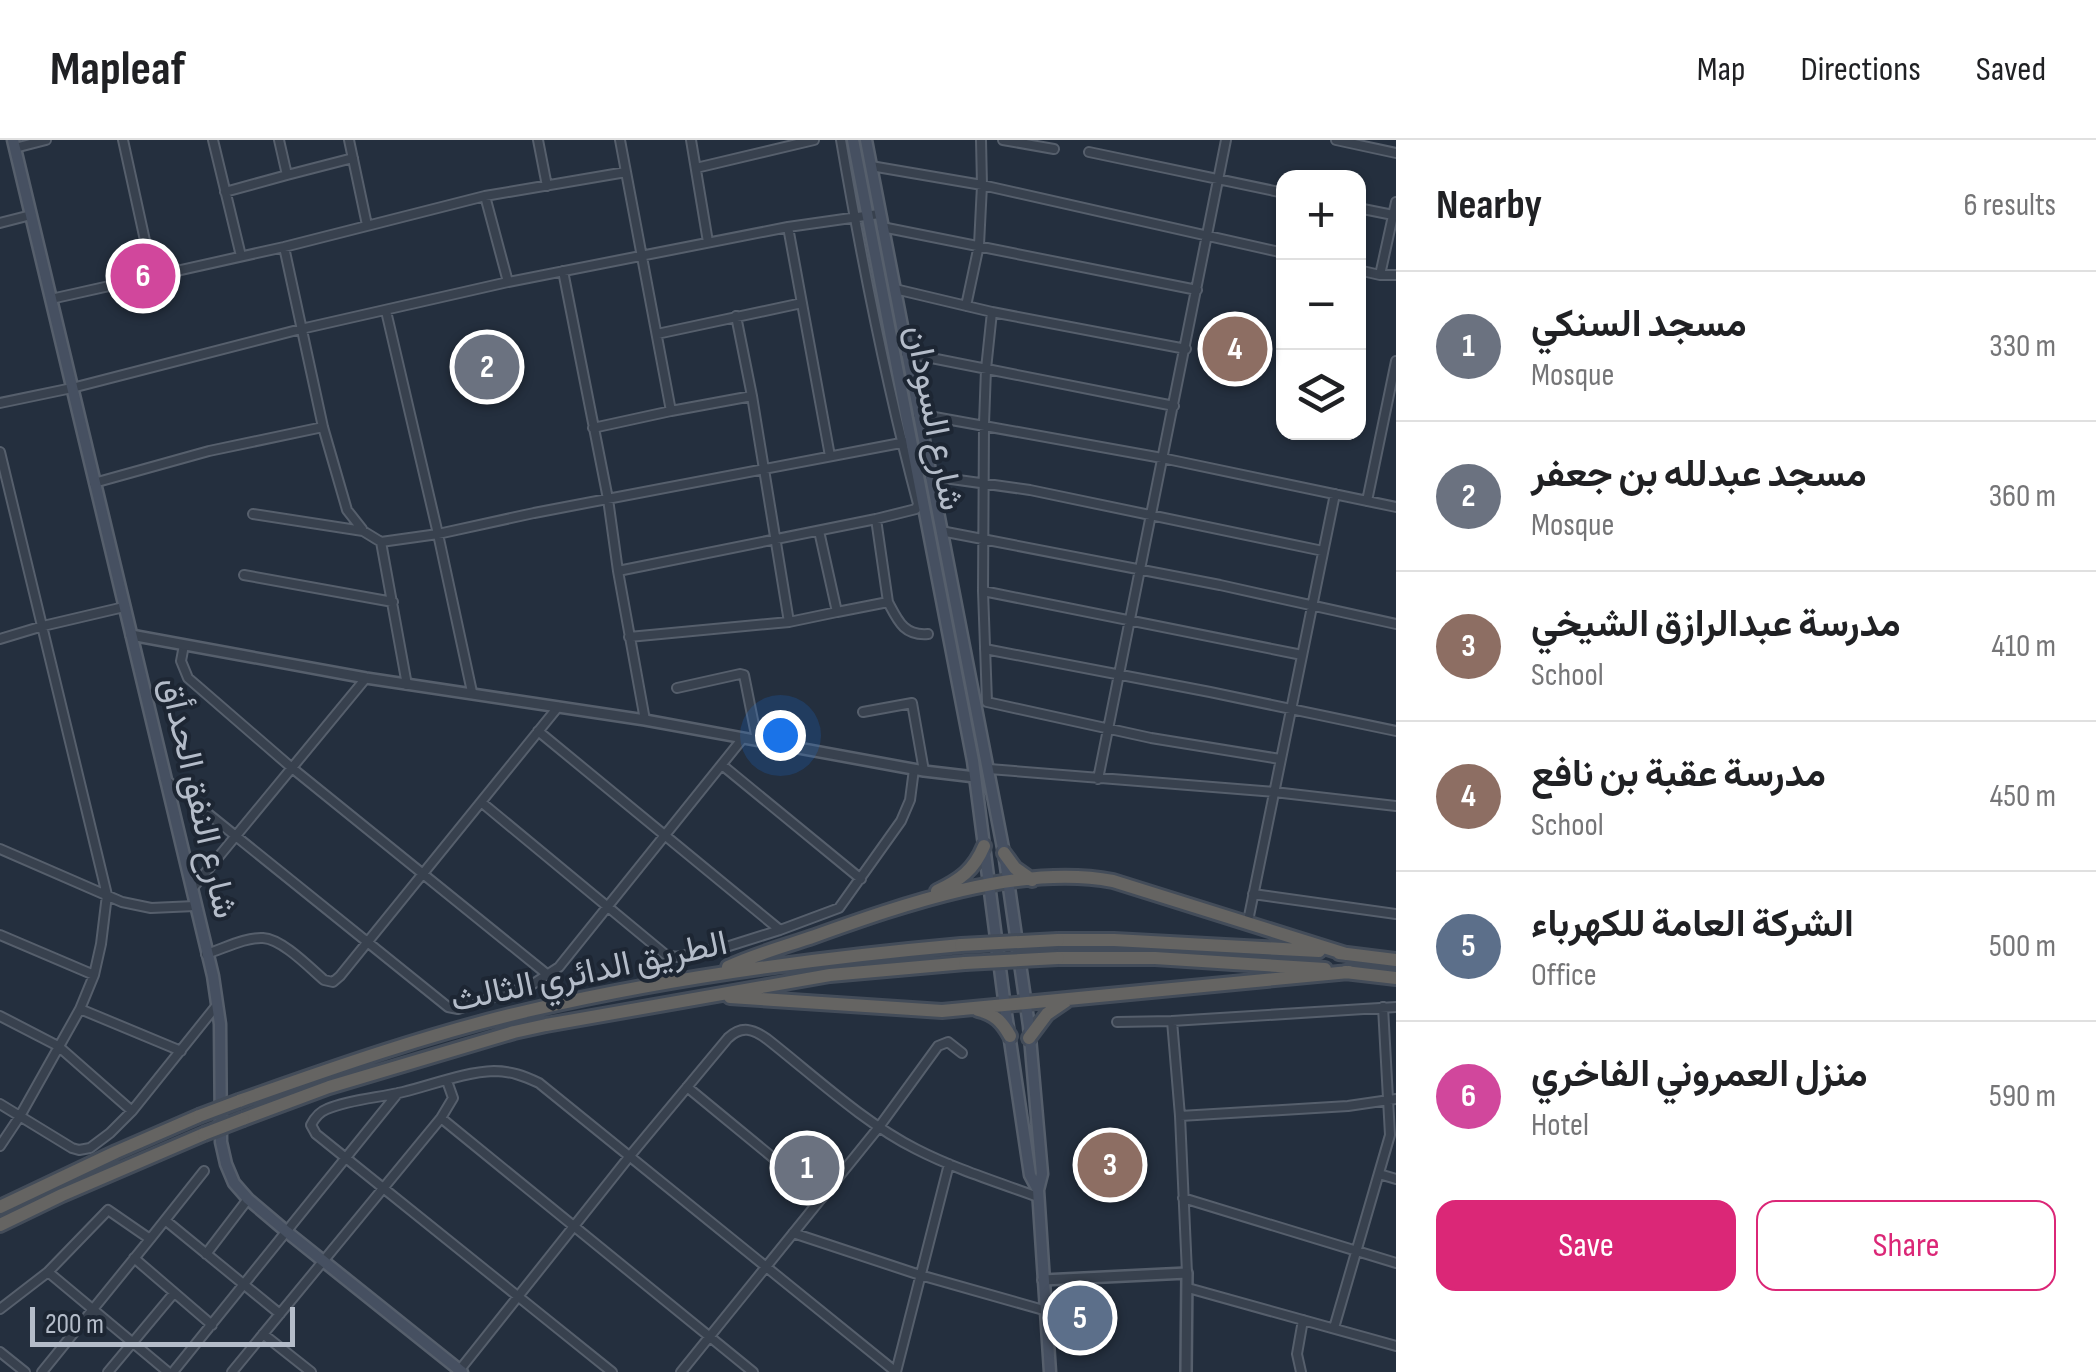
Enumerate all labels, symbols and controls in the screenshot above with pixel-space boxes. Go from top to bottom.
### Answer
text: Mapleaf [50,41,186,98]
text: Map [1697,48,1746,91]
text: Directions [1801,48,1921,91]
text: Saved [1976,48,2046,91]
map controls [1276,170,1366,440]
button: + [1276,170,1366,260]
text: Nearby [1436,180,1542,231]
text: 6 results [1964,186,2056,225]
pin: 6 [110,238,176,314]
button: − [1276,260,1366,350]
text: مسجد السنكي [1531,302,1747,347]
pin: 4 [1202,312,1268,386]
street label: شارع السودان [894,322,973,514]
text: 1 [1462,327,1475,366]
text: 330 m [1989,327,2056,366]
pin: 2 [454,330,520,404]
button: layers [1276,350,1366,440]
text: Mosque [1531,356,1614,395]
text: مسجد عبدلله بن جعفر [1531,452,1867,497]
text: 2 [1461,477,1476,516]
text: 360 m [1989,477,2056,516]
text: Mosque [1531,506,1614,545]
text: مدرسة عبدالرازق الشيخي [1531,602,1901,647]
text: 3 [1461,627,1476,666]
text: 410 m [1991,627,2056,666]
text: School [1531,656,1604,695]
street label: شارع النفق الحدأق [148,673,247,923]
your location [755,710,806,761]
text: مدرسة عقبة بن نافع [1531,752,1826,797]
text: 4 [1461,777,1476,816]
text: 450 m [1990,777,2056,816]
text: School [1531,806,1604,845]
text: الشركة العامة للكهرباء [1531,902,1854,947]
street label: الطريق الدائري الثالث [447,922,732,1028]
text: 5 [1461,927,1476,966]
text: 500 m [1989,927,2056,966]
text: Office [1531,956,1597,995]
text: منزل العمروني الفاخري [1531,1052,1868,1097]
text: 6 [1461,1077,1476,1116]
text: 590 m [1989,1077,2056,1116]
text: Hotel [1531,1106,1589,1145]
pin: 3 [1078,1128,1142,1202]
pin: 1 [774,1130,840,1206]
button: Save [1436,1200,1736,1291]
button: Share [1756,1200,2056,1291]
pin: 5 [1048,1280,1112,1356]
scale bar [30,1302,295,1346]
text: 200 m [45,1308,104,1341]

